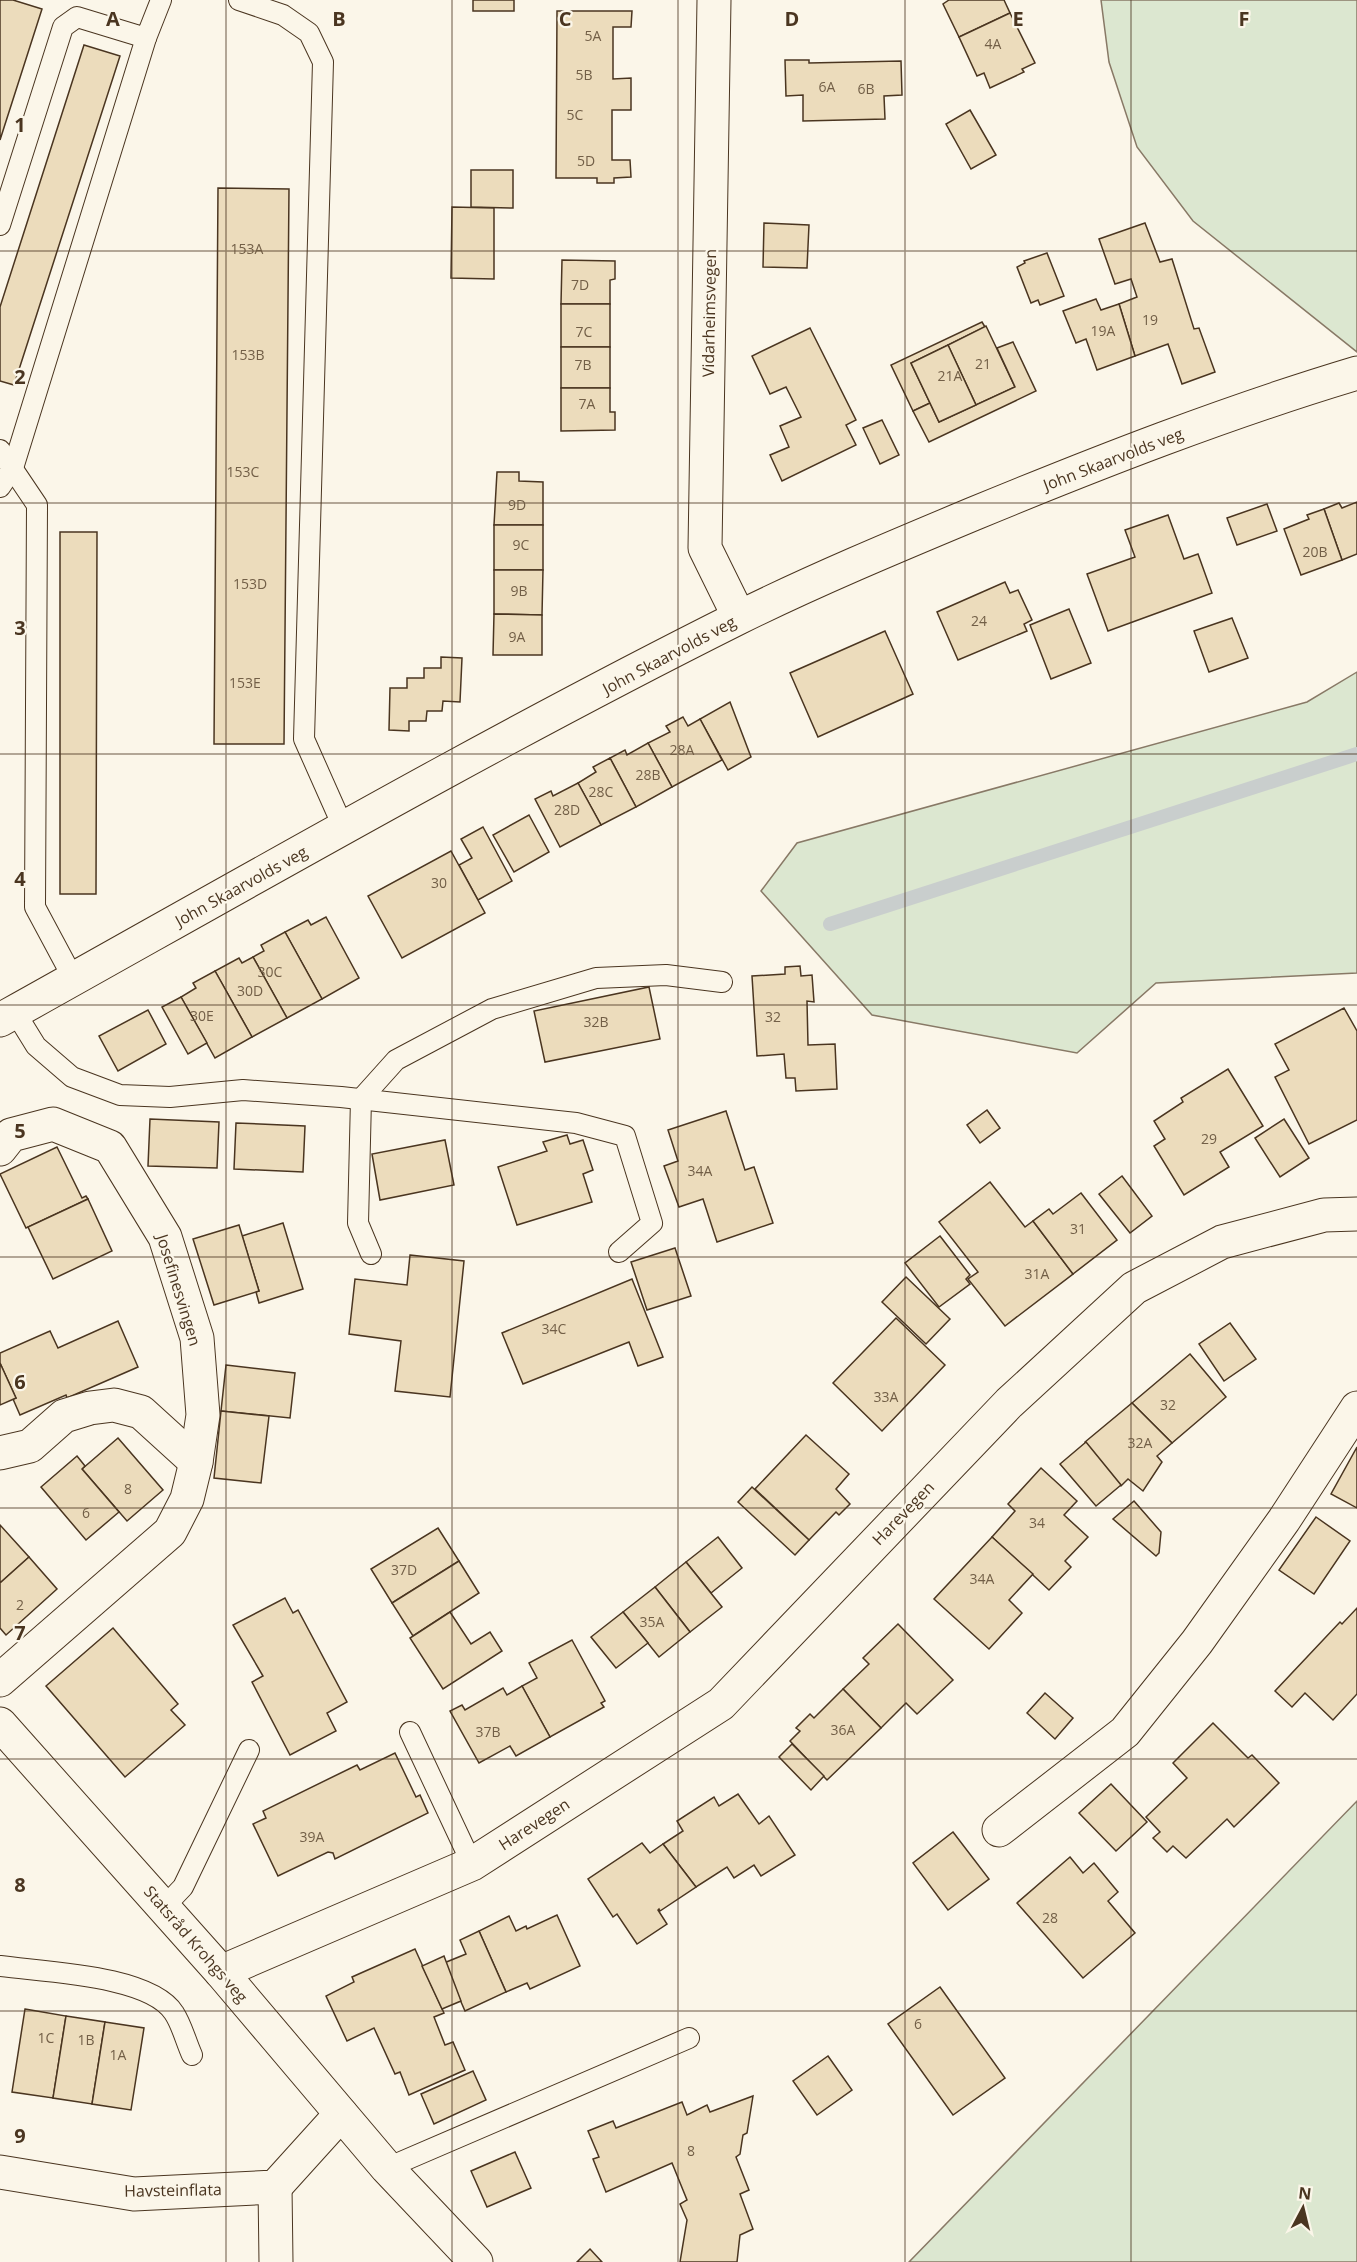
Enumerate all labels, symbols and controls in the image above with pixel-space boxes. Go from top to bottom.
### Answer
text: A [106,5,120,32]
text: B [332,5,346,32]
text: C [559,5,572,32]
text: D [785,5,799,32]
text: E [1012,5,1024,32]
text: F [1239,5,1249,32]
house number: 5A [585,26,602,45]
house number: 4A [985,34,1002,53]
house number: 5B [575,65,593,84]
house number: 6A [819,77,836,96]
house number: 6B [857,79,875,98]
house number: 5C [567,105,584,124]
text: 1 [14,111,26,138]
house number: 5D [577,151,595,170]
house number: 153A [231,239,264,258]
street label: Vidarheimsvegen [697,249,721,377]
house number: 7D [571,275,589,294]
house number: 19 [1142,310,1158,329]
house number: 19A [1091,321,1116,340]
house number: 7C [576,322,593,341]
house number: 153B [231,345,265,364]
house number: 21 [975,354,991,373]
house number: 7B [574,355,592,374]
text: 2 [14,363,26,390]
house number: 21A [938,366,963,385]
house number: 7A [579,394,596,413]
street label: John Skaarvolds veg [1038,422,1186,497]
house number: 153C [227,462,260,481]
house number: 9D [508,495,526,514]
house number: 9C [513,535,530,554]
house number: 20B [1302,542,1328,561]
house number: 153D [233,574,267,593]
house number: 9B [510,581,528,600]
street label: John Skaarvolds veg [597,610,740,700]
house number: 24 [971,611,987,630]
text: 3 [14,614,26,641]
house number: 9A [509,627,526,646]
house number: 153E [229,673,261,692]
house number: 28A [670,740,695,759]
house number: 28B [635,765,661,784]
house number: 28C [589,782,614,801]
house number: 28D [554,800,580,819]
street label: John Skaarvolds veg [169,840,311,932]
text: 4 [14,865,26,892]
house number: 30 [431,873,447,892]
house number: 30C [258,962,283,981]
house number: 30D [237,981,263,1000]
house number: 30E [190,1006,214,1025]
house number: 32 [765,1007,781,1026]
house number: 32B [583,1012,609,1031]
text: 5 [14,1117,26,1144]
house number: 29 [1201,1129,1217,1148]
house number: 34A [688,1161,713,1180]
house number: 31 [1070,1219,1086,1238]
street label: Josefinesvingen [151,1230,206,1349]
house number: 31A [1025,1264,1050,1283]
house number: 34C [542,1319,567,1338]
text: 6 [14,1368,26,1395]
house number: 33A [874,1387,899,1406]
house number: 32 [1160,1395,1176,1414]
house number: 32A [1128,1433,1153,1452]
street label: Harevegen [867,1476,939,1550]
house number: 8 [124,1479,132,1498]
house number: 6 [82,1503,90,1522]
house number: 34 [1029,1513,1045,1532]
house number: 37D [391,1560,417,1579]
house number: 34A [970,1569,995,1588]
house number: 2 [16,1595,24,1614]
house number: 35A [640,1612,665,1631]
text: 7 [14,1619,26,1646]
house number: 36A [831,1720,856,1739]
house number: 37B [475,1722,501,1741]
street label: Harevegen [494,1793,574,1855]
house number: 39A [300,1827,325,1846]
text: 8 [14,1871,26,1898]
street label: Statsråd Krohgs veg [139,1881,253,2007]
house number: 28 [1042,1908,1058,1927]
house number: 6 [914,2014,922,2033]
house number: 1C [38,2028,55,2047]
house number: 1B [77,2030,95,2049]
house number: 1A [110,2045,127,2064]
text: 9 [14,2122,26,2149]
house number: 8 [687,2141,695,2160]
street label: Havsteinflata [124,2178,222,2202]
north arrow [1273,2178,1333,2238]
text: N [1297,2181,1313,2205]

